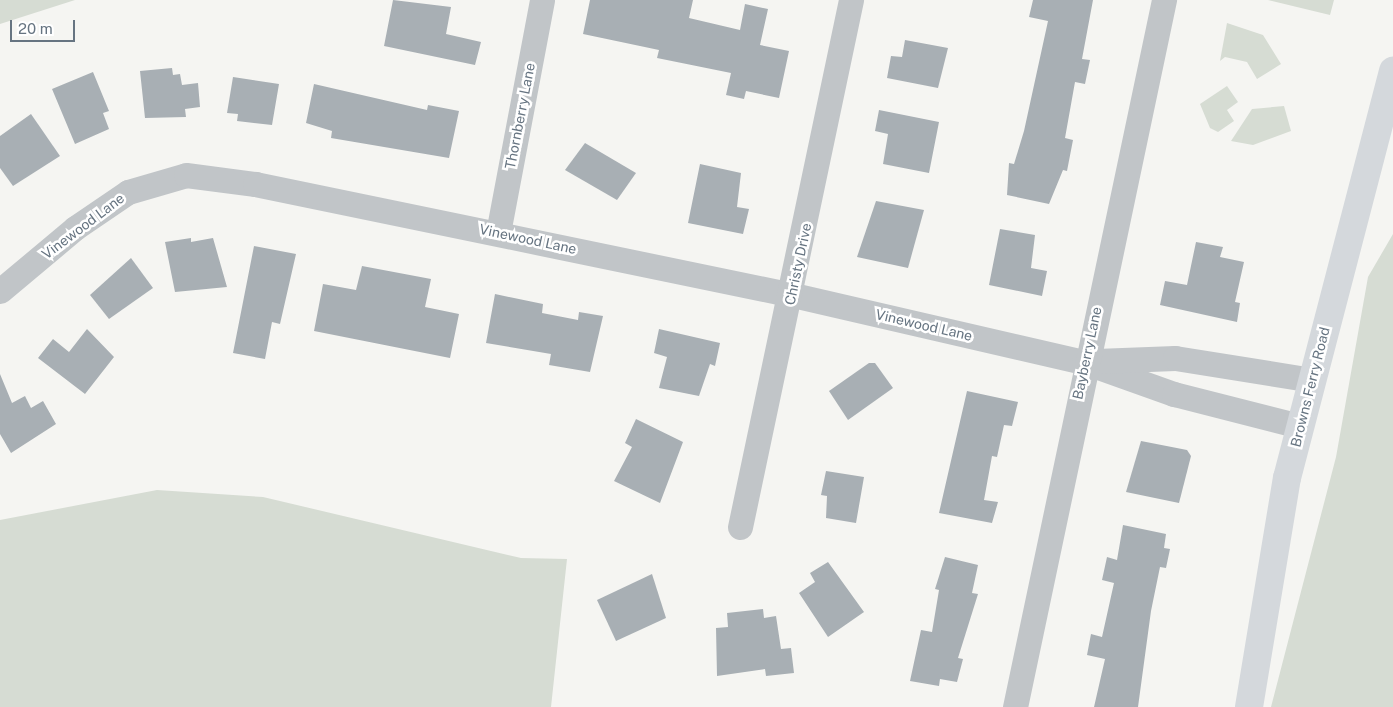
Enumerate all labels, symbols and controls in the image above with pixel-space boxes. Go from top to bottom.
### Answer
scale bar [12,10,78,42]
text: 20 m [18,20,53,37]
street label: Thornberry Lane [501,62,539,170]
street label: Vinewood Lane [38,190,128,262]
street label: Vinewood Lane [478,221,578,257]
street label: Christy Drive [781,221,815,307]
street label: Bayberry Lane [1069,305,1105,401]
street label: Vinewood Lane [874,306,974,344]
street label: Browns Ferry Road [1287,325,1333,449]

